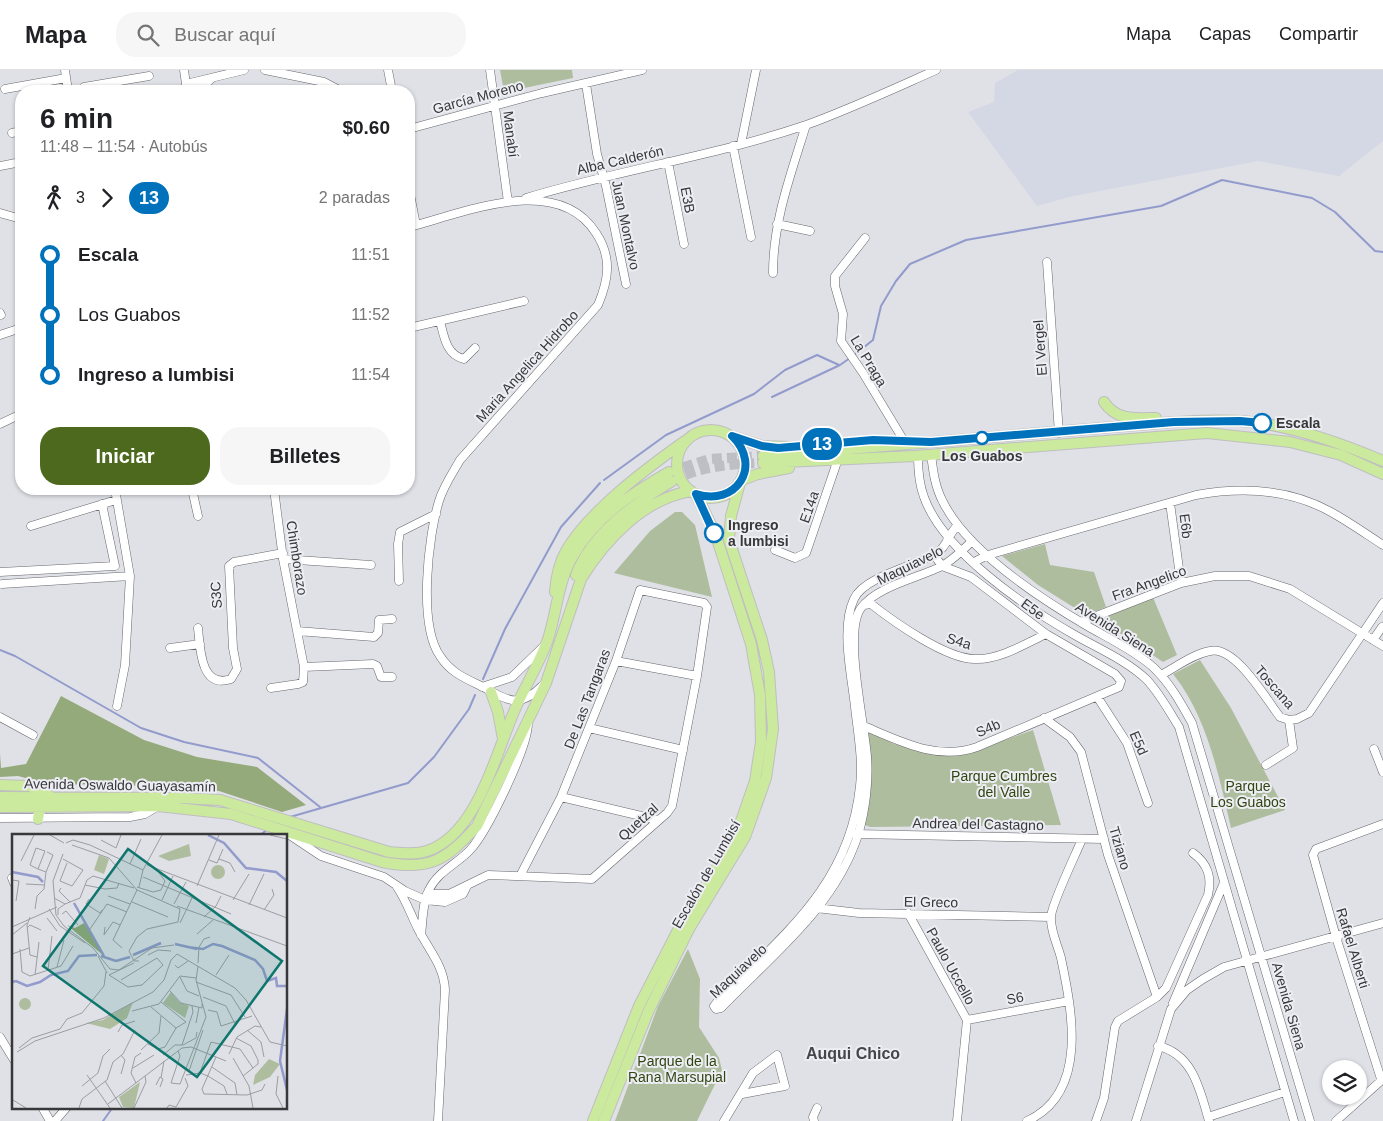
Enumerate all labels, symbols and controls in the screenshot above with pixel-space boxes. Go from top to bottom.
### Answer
search box [116,12,466,57]
text: Mapa [25,21,86,48]
icon: search [134,21,162,49]
text: Buscar aquí [174,24,276,45]
text: Mapa [1126,24,1171,44]
text: Capas [1199,24,1251,44]
text: Compartir [1279,24,1358,44]
street label: García Moreno [431,77,525,117]
text: 6 min [40,103,113,134]
street label: Manabí [500,110,522,158]
text: $0.60 [342,117,390,138]
text: 11:48 – 11:54 · Autobús [40,138,208,155]
street label: Alba Calderón [575,142,665,178]
street label: Juan Montalvo [609,179,643,271]
icon: walk [40,184,68,212]
icon: forward [93,184,121,212]
street label: E3B [678,185,698,215]
text: 13 [139,188,159,208]
text: 3 [76,189,85,206]
text: 2 paradas [319,189,390,206]
text: Escala [78,244,138,265]
text: 11:51 [351,246,390,263]
text: Los Guabos [78,304,180,325]
text: 11:52 [351,306,390,323]
street label: Maria Angelica Hidrobo [473,307,582,425]
street label: El Vergel [1030,319,1050,377]
street label: La Praga [848,333,891,390]
text: Ingreso a lumbisi [78,364,234,385]
text: 11:54 [351,366,390,383]
marker: Escala [1252,413,1272,433]
place label: Escala [1276,415,1321,431]
button: Iniciar [40,427,210,485]
button: Billetes [220,427,390,485]
line badge: 13 [800,428,844,460]
marker: Los Guabos [975,431,989,445]
text: 13 [812,434,832,454]
place label: Los Guabos [942,448,1023,464]
street label: E14a [796,489,822,525]
street label: E6b [1177,513,1195,540]
place label: Ingreso a lumbisi [728,517,789,549]
street label: Chimborazo [283,519,311,597]
marker: Ingreso a lumbisi [704,523,724,543]
street label: Maquiavelo [874,542,946,588]
street label: Fra Angelico [1110,562,1188,604]
street label: S3C [207,581,225,609]
street label: E5e [1018,595,1048,623]
street label: Avenida Siena [1073,598,1158,660]
street label: S4a [945,630,974,653]
street label: De Las Tangaras [561,647,613,751]
street label: Toscana [1252,662,1298,712]
street label: S4b [973,716,1003,740]
street label: E5d [1127,728,1151,758]
park label: Parque Cumbres del Valle [951,768,1057,800]
street label: Avenida Oswaldo Guayasamín [24,775,216,795]
park label: Parque Los Guabos [1210,778,1286,810]
street label: Quetzal [615,800,661,844]
street label: Andrea del Castagno [912,815,1044,833]
street label: Escalón de Lumbisí [669,817,744,931]
street label: Tiziano [1106,824,1134,872]
inset map [12,834,288,1108]
street label: El Greco [904,894,959,910]
street label: Rafael Alberti [1333,906,1373,990]
street label: Paulo Uccello [923,925,979,1007]
street label: Maquiavelo [706,941,770,1001]
street label: Avenida Siena [1269,961,1309,1052]
street label: S6 [1005,988,1025,1007]
district label: Auqui Chico [806,1045,900,1062]
park label: Parque de la Rana Marsupial [628,1053,726,1085]
map controls [1322,1060,1367,1105]
button: layers [1322,1060,1367,1105]

